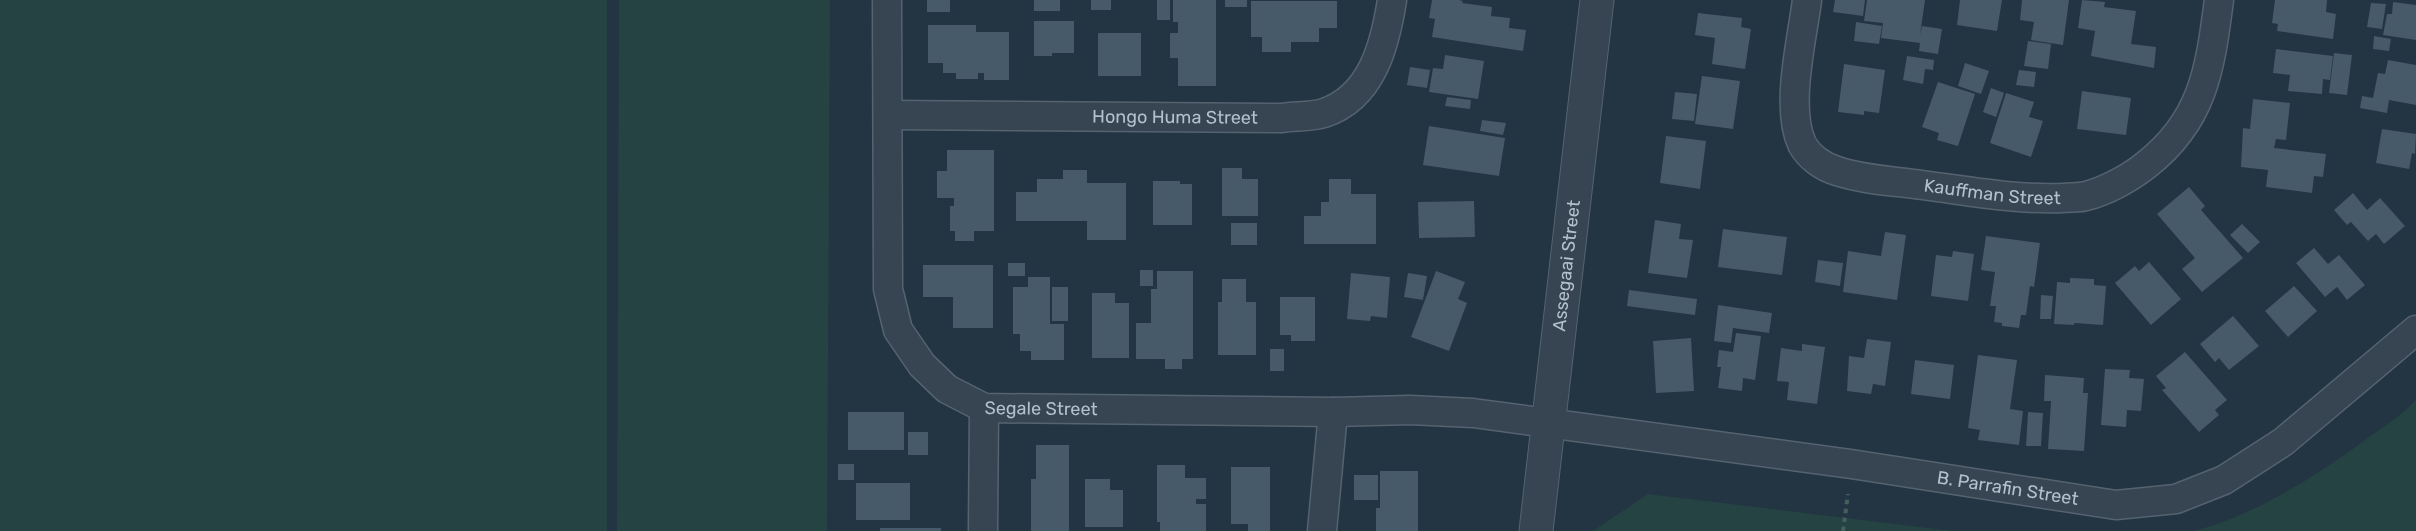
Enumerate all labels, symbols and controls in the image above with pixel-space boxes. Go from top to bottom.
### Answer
street label: Hongo Huma Street [1092,106,1258,129]
street label: Kauffman Street [1923,174,2061,209]
street label: Assegaai Street [1548,199,1585,333]
street label: Segale Street [984,397,1098,420]
street label: B. Parrafin Street [1935,466,2080,510]

